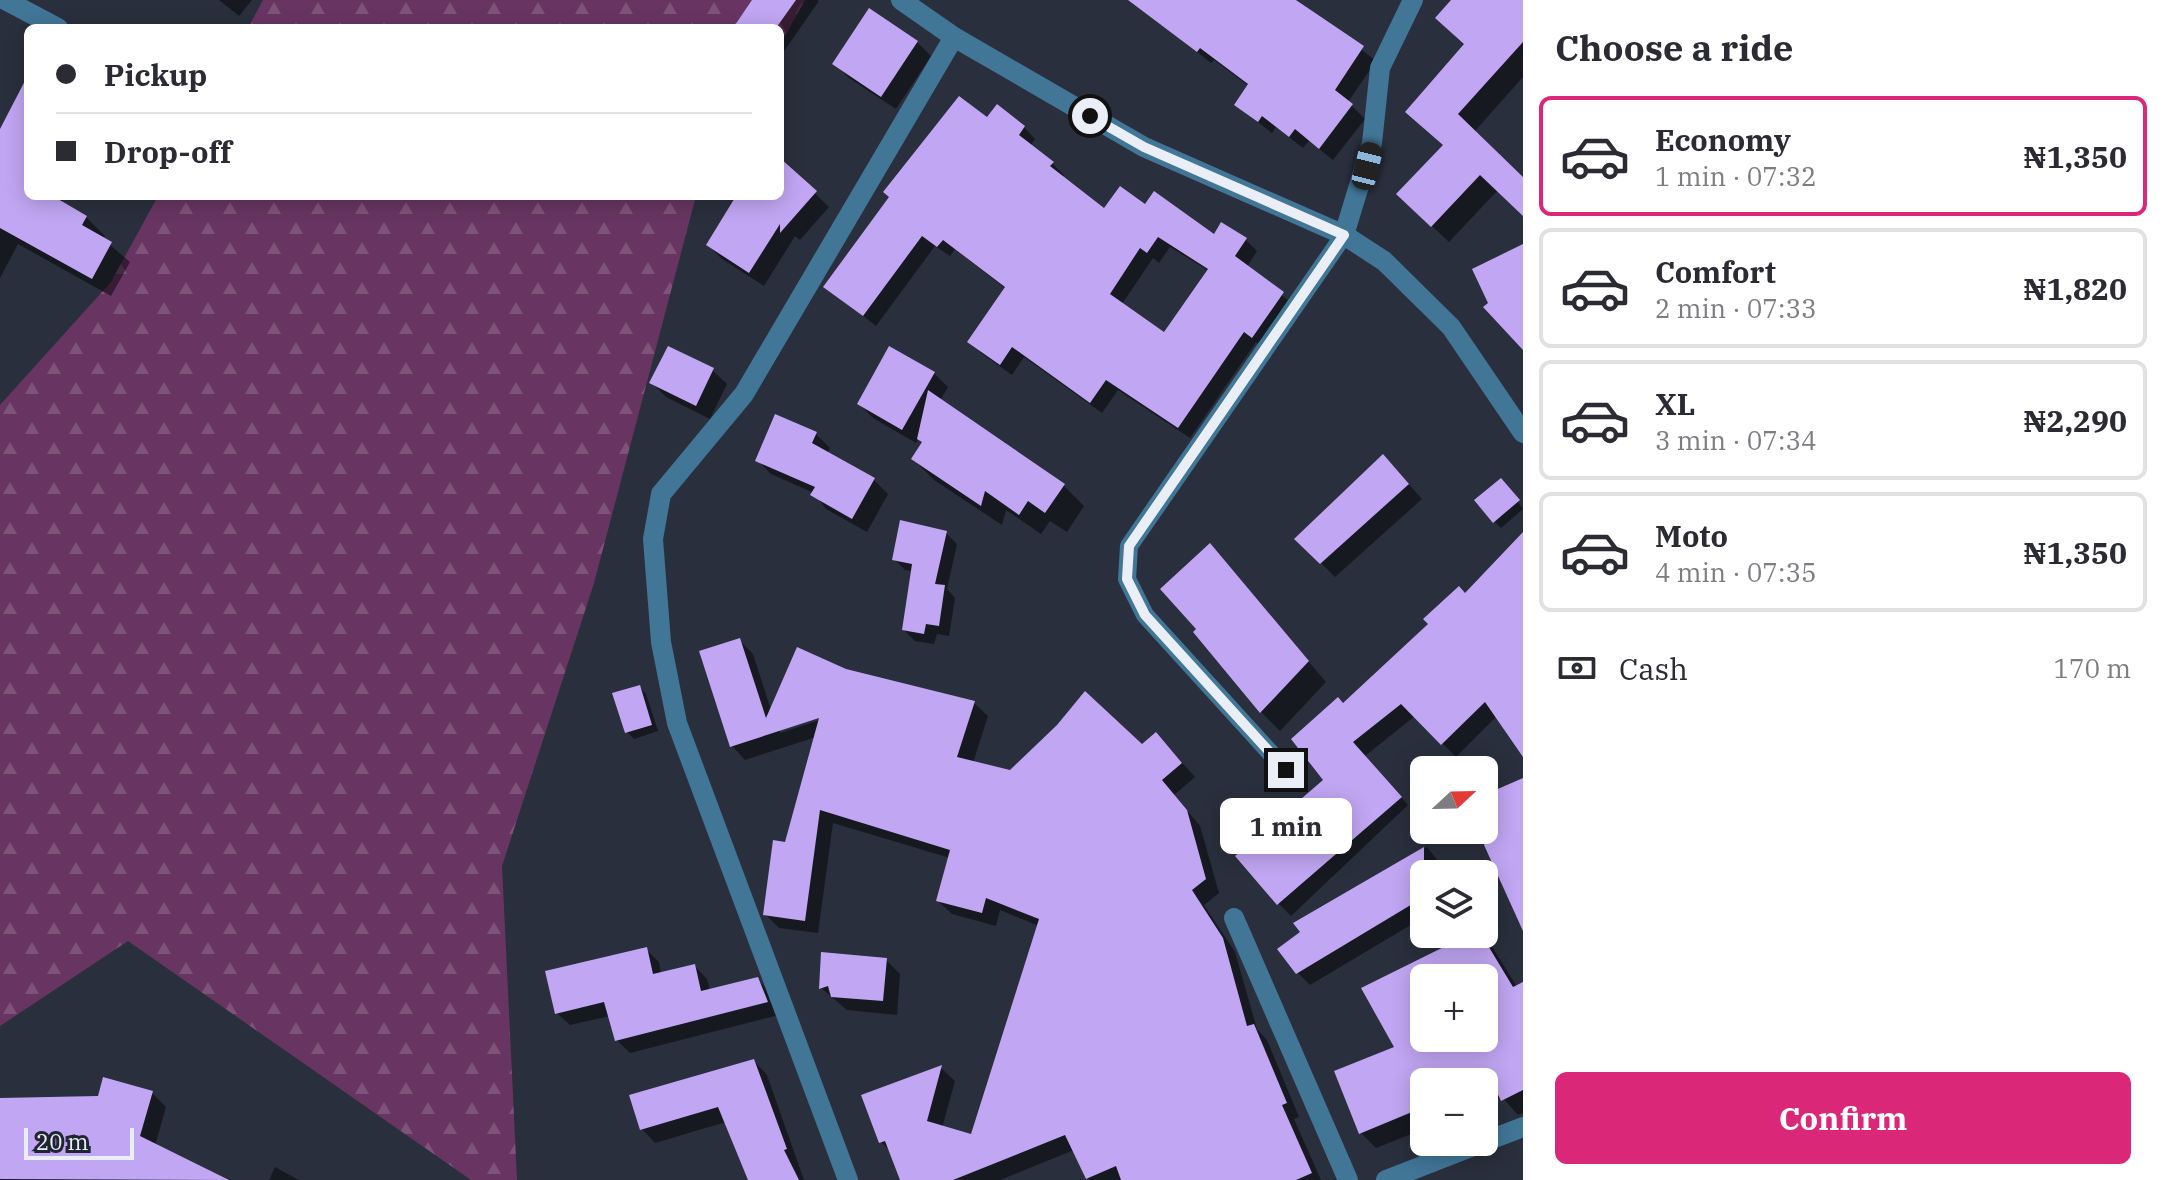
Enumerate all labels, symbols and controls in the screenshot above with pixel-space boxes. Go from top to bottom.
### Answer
text: Choose a ride [1555,24,1794,71]
text: Pickup [104,55,207,94]
route start [1072,98,1108,134]
icon: car [1559,120,1631,192]
text: Economy [1655,120,1791,159]
text: Drop-off [104,132,232,171]
text: ₦1,350 [2023,137,2127,176]
car [1350,140,1384,192]
text: 1 min · 07:32 [1655,159,1817,193]
icon: car [1559,252,1631,324]
text: Comfort [1655,252,1776,291]
text: ₦1,820 [2023,269,2127,308]
text: 2 min · 07:33 [1655,291,1817,325]
icon: car [1559,384,1631,456]
text: XL [1655,384,1695,423]
text: ₦2,290 [2023,401,2127,440]
text: 3 min · 07:34 [1655,423,1817,457]
icon: car [1559,516,1631,588]
text: Moto [1655,516,1728,555]
text: ₦1,350 [2023,533,2127,572]
text: 4 min · 07:35 [1655,555,1817,589]
icon: cash [1555,646,1599,690]
text: Cash [1619,649,1688,688]
text: 170 m [2053,651,2131,685]
route end [1268,752,1304,788]
north arrow [1410,756,1498,844]
map controls [1410,756,1498,1156]
callout: 1 min [1220,798,1352,854]
text: 1 min [1250,809,1322,843]
button: layers [1410,860,1498,948]
button: + [1410,964,1498,1052]
button: − [1410,1068,1498,1156]
button: Confirm [1555,1072,2131,1164]
scale bar [24,1124,134,1160]
text: 20 m [36,1127,88,1156]

